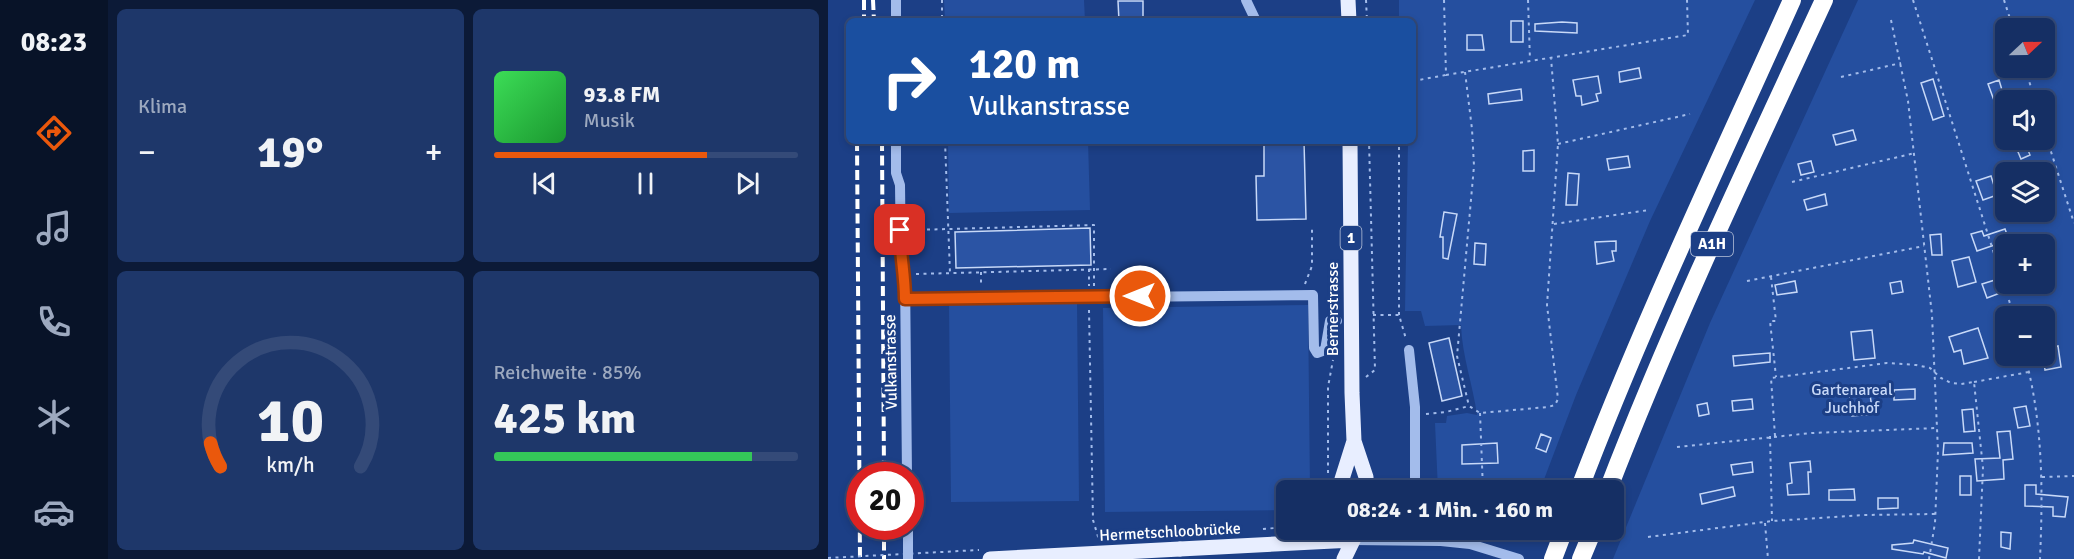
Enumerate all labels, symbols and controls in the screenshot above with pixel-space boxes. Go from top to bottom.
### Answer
north arrow [1995,18,2055,78]
map controls [1995,18,2055,366]
text: 08:23 [21,26,87,59]
text: 120 m [969,39,1080,90]
icon: right [870,42,948,120]
text: 93.8 FM [584,81,660,108]
text: Vulkanstrasse [969,90,1130,123]
button: sound [1995,90,2055,150]
text: Klima [138,94,187,119]
text: Musik [584,108,635,133]
icon: directions [33,112,75,154]
text: 19° [257,125,324,180]
text: − [138,132,156,173]
text: + [425,132,442,173]
button: layers [1995,162,2055,222]
icon: previous [528,167,561,200]
icon: pause [629,167,662,200]
icon: next [731,167,764,200]
pin [874,204,925,255]
icon: music [33,207,75,249]
icon: arrive [883,213,916,246]
road number: 1 [1340,226,1362,250]
road number: A1H [1691,232,1733,256]
button: + [1995,234,2055,294]
street label: Bernerstrasse [1323,262,1343,356]
position arrow [1108,264,1172,328]
icon: phone [33,301,75,343]
button: − [1995,306,2055,366]
street label: Vulkanstrasse [880,314,902,410]
text: Reichweite · 85% [494,360,642,385]
park label: Gartenareal Juchhof [1811,380,1893,418]
text: 10 [257,382,324,459]
text: 425 km [494,391,636,446]
icon: climate [33,396,75,438]
text: km/h [266,453,315,479]
speed limit sign: 20 [846,462,924,540]
icon: car [33,491,75,533]
text: 08:24 · 1 Min. · 160 m [1347,496,1553,523]
street label: Hermetschloobrücke [1099,518,1241,546]

